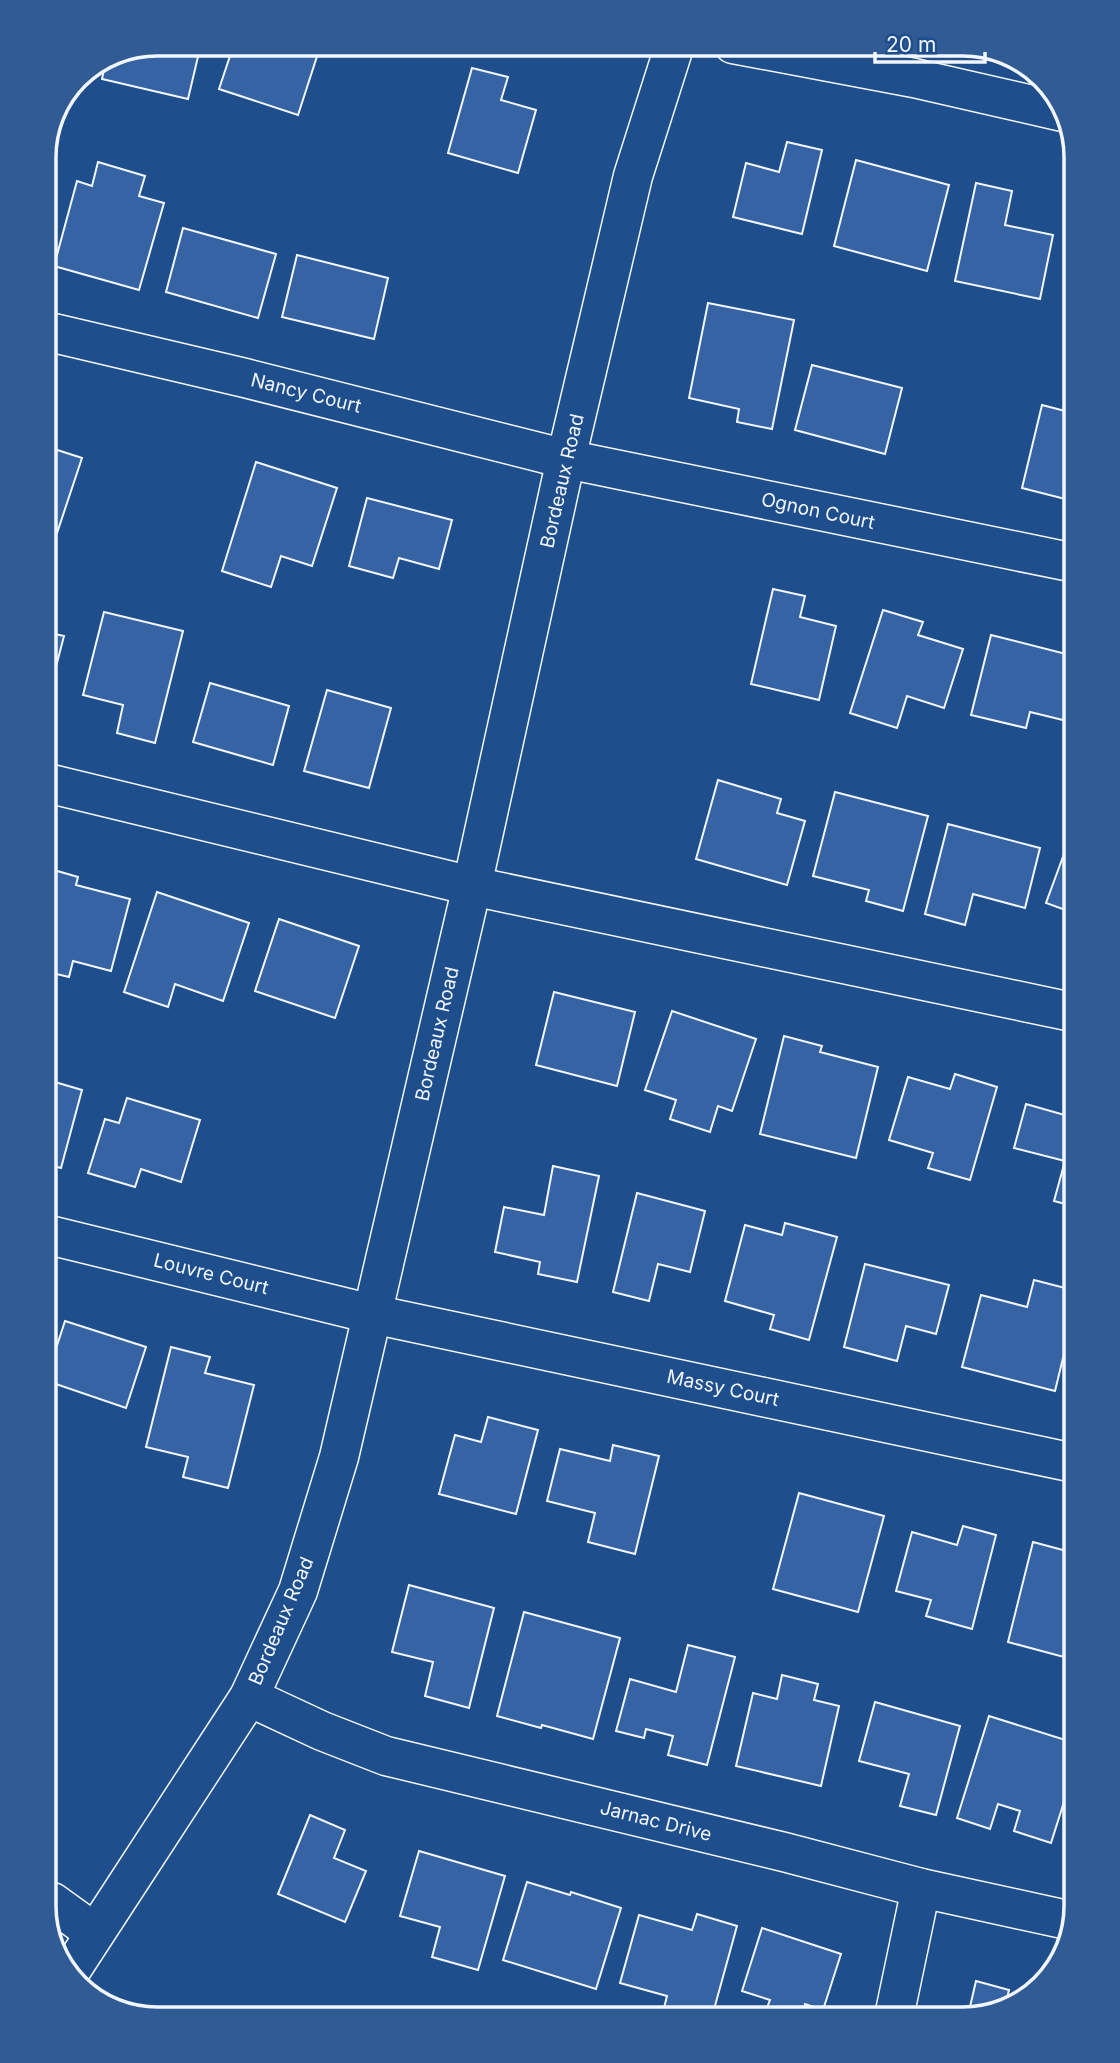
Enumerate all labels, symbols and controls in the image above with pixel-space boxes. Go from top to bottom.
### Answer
scale bar [875,21,985,65]
text: 20 m [886,32,936,57]
street label: Nancy Court [248,368,364,418]
street label: Bordeaux Road [535,412,589,550]
street label: Ognon Court [759,488,877,534]
street label: Bordeaux Road [410,965,464,1103]
street label: Louvre Court [151,1249,271,1299]
street label: Massy Court [665,1365,781,1411]
street label: Bordeaux Road [244,1553,318,1689]
street label: Jarnac Drive [598,1796,714,1846]

